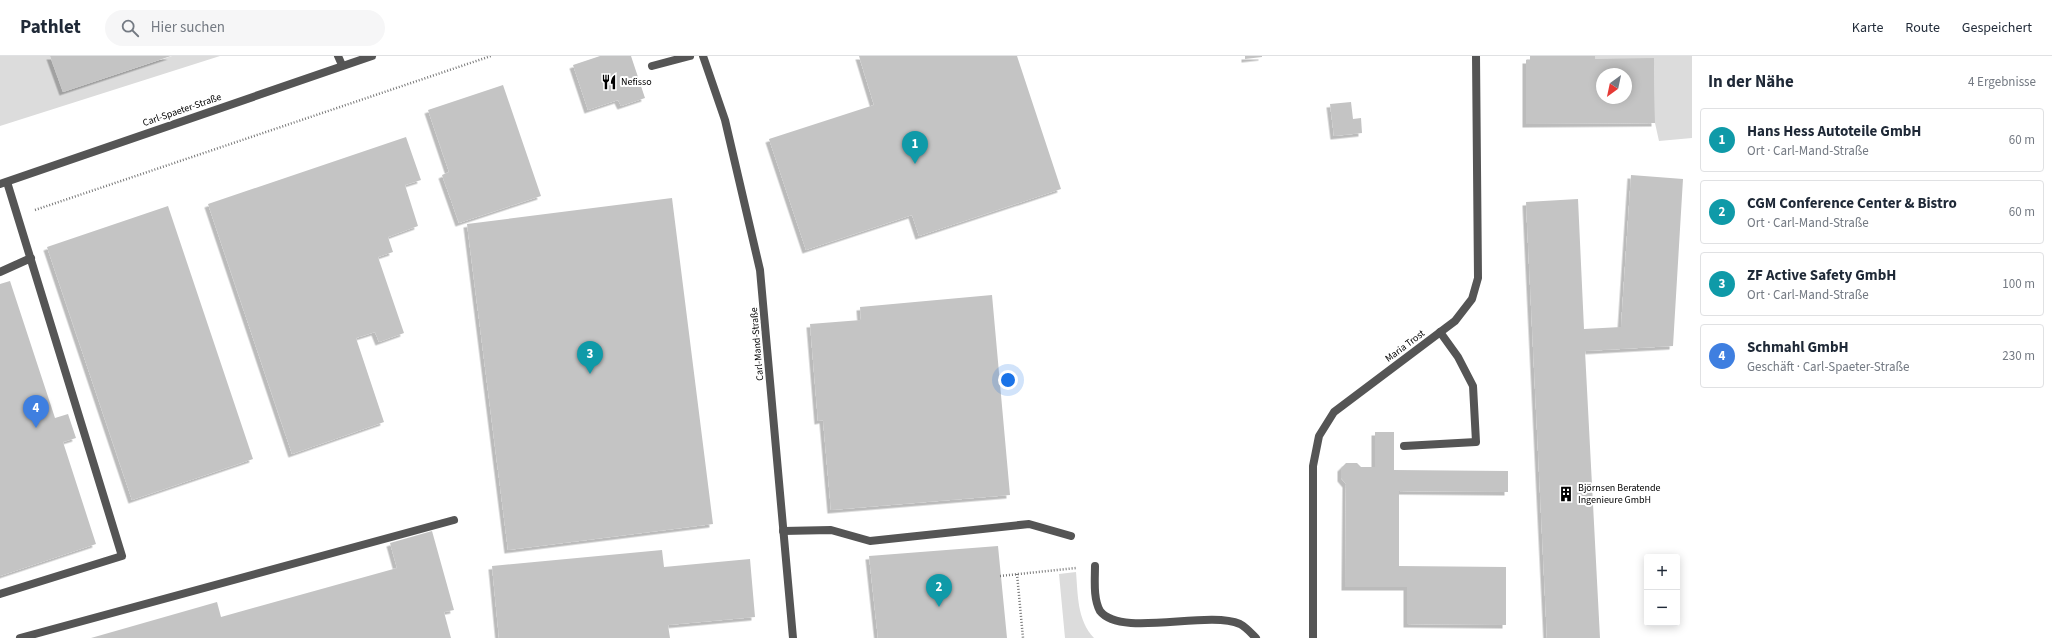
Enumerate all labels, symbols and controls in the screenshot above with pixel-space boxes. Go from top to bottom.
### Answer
search box [105,10,385,46]
text: Pathlet [20,14,81,41]
icon: search [119,17,141,39]
text: Hier suchen [151,17,225,38]
text: Karte [1852,18,1883,38]
text: Route [1905,18,1940,38]
text: Gespeichert [1962,18,2032,38]
north arrow [1596,68,1632,104]
text: In der Nähe [1708,70,1794,94]
restaurant icon: Nefisso [600,73,618,91]
text: 4 Ergebnisse [1968,73,2036,91]
place label: Nefisso [621,75,652,89]
street label: Carl-Spaeter-Straße [141,90,223,130]
text: Hans Hess Autoteile GmbH [1747,121,1921,142]
pin: 1 [902,131,928,164]
text: 1 [1719,131,1725,149]
text: 60 m [2009,131,2035,149]
text: Ort · Carl-Mand-Straße [1747,142,1869,160]
text: CGM Conference Center & Bistro [1747,193,1957,214]
text: 2 [1719,203,1725,221]
text: 60 m [2009,203,2035,221]
text: Ort · Carl-Mand-Straße [1747,214,1869,232]
text: ZF Active Safety GmbH [1747,265,1896,286]
text: 3 [1719,275,1725,293]
text: 100 m [2002,275,2035,293]
text: Ort · Carl-Mand-Straße [1747,286,1869,304]
street label: Carl-Mand-Straße [747,307,767,381]
street label: Maria Trost [1382,326,1428,366]
text: Schmahl GmbH [1747,337,1849,358]
pin: 3 [577,341,603,374]
text: 4 [1719,347,1725,365]
text: 230 m [2002,347,2035,365]
text: Geschäft · Carl-Spaeter-Straße [1747,358,1910,376]
your location [998,370,1018,390]
pin: 4 [23,395,49,428]
place label: Björnsen Beratende Ingenieure GmbH [1578,481,1661,507]
building icon: Björnsen Beratende Ingenieure GmbH [1557,485,1575,503]
map controls [1644,554,1680,626]
button: + [1644,554,1680,590]
pin: 2 [926,574,952,607]
button: − [1644,590,1680,626]

